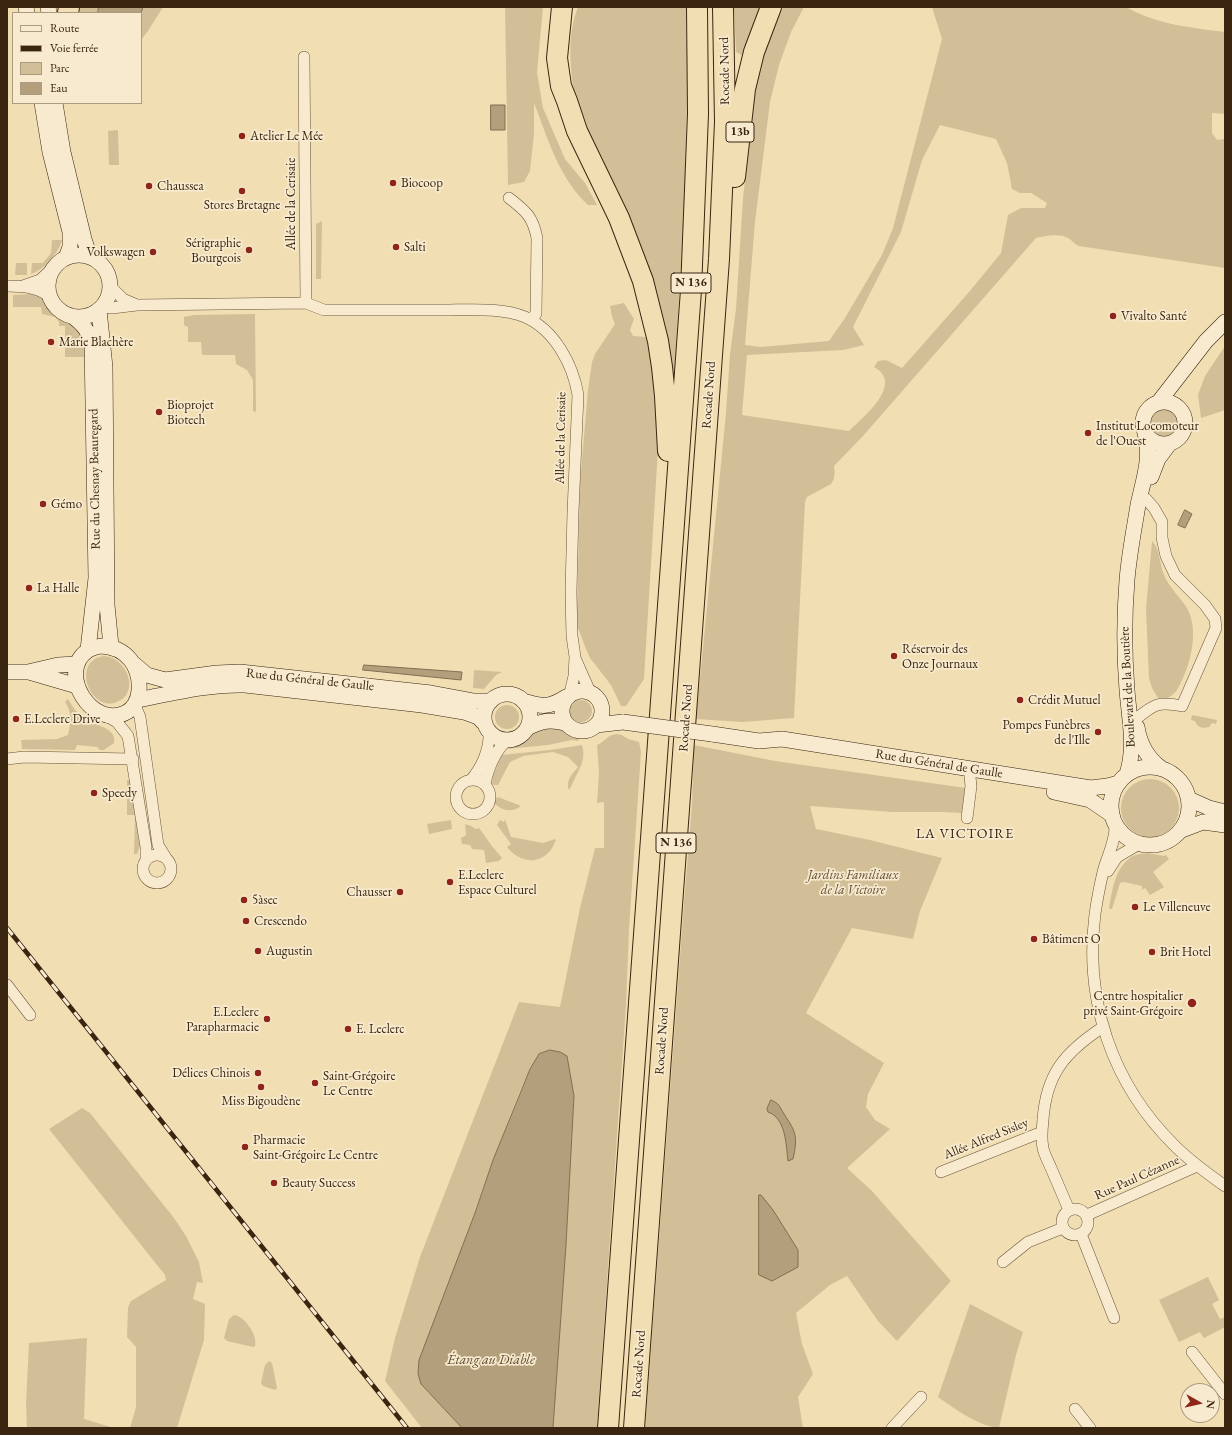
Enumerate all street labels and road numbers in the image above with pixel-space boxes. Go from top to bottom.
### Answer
street label: Rocade Nord [717,37,733,105]
road number: 13b [726,122,754,142]
street label: Allée de la Cerisaie [283,158,299,250]
road number: N 136 [671,273,711,293]
street label: Rocade Nord [699,361,719,429]
street label: Allée de la Cerisaie [552,392,570,484]
street label: Rue du Chesnay Beauregard [86,408,104,550]
street label: Boulevard de la Boutière [1117,626,1139,748]
street label: Rue du Général de Gaulle [245,666,375,694]
street label: Rocade Nord [676,684,696,752]
street label: Rue du Général de Gaulle [874,746,1004,782]
road number: N 136 [656,833,696,853]
street label: Rocade Nord [652,1007,672,1075]
street label: Allée Alfred Sisley [941,1115,1031,1163]
street label: Rue Paul Cézanne [1092,1152,1182,1204]
street label: Rocade Nord [629,1330,649,1398]

